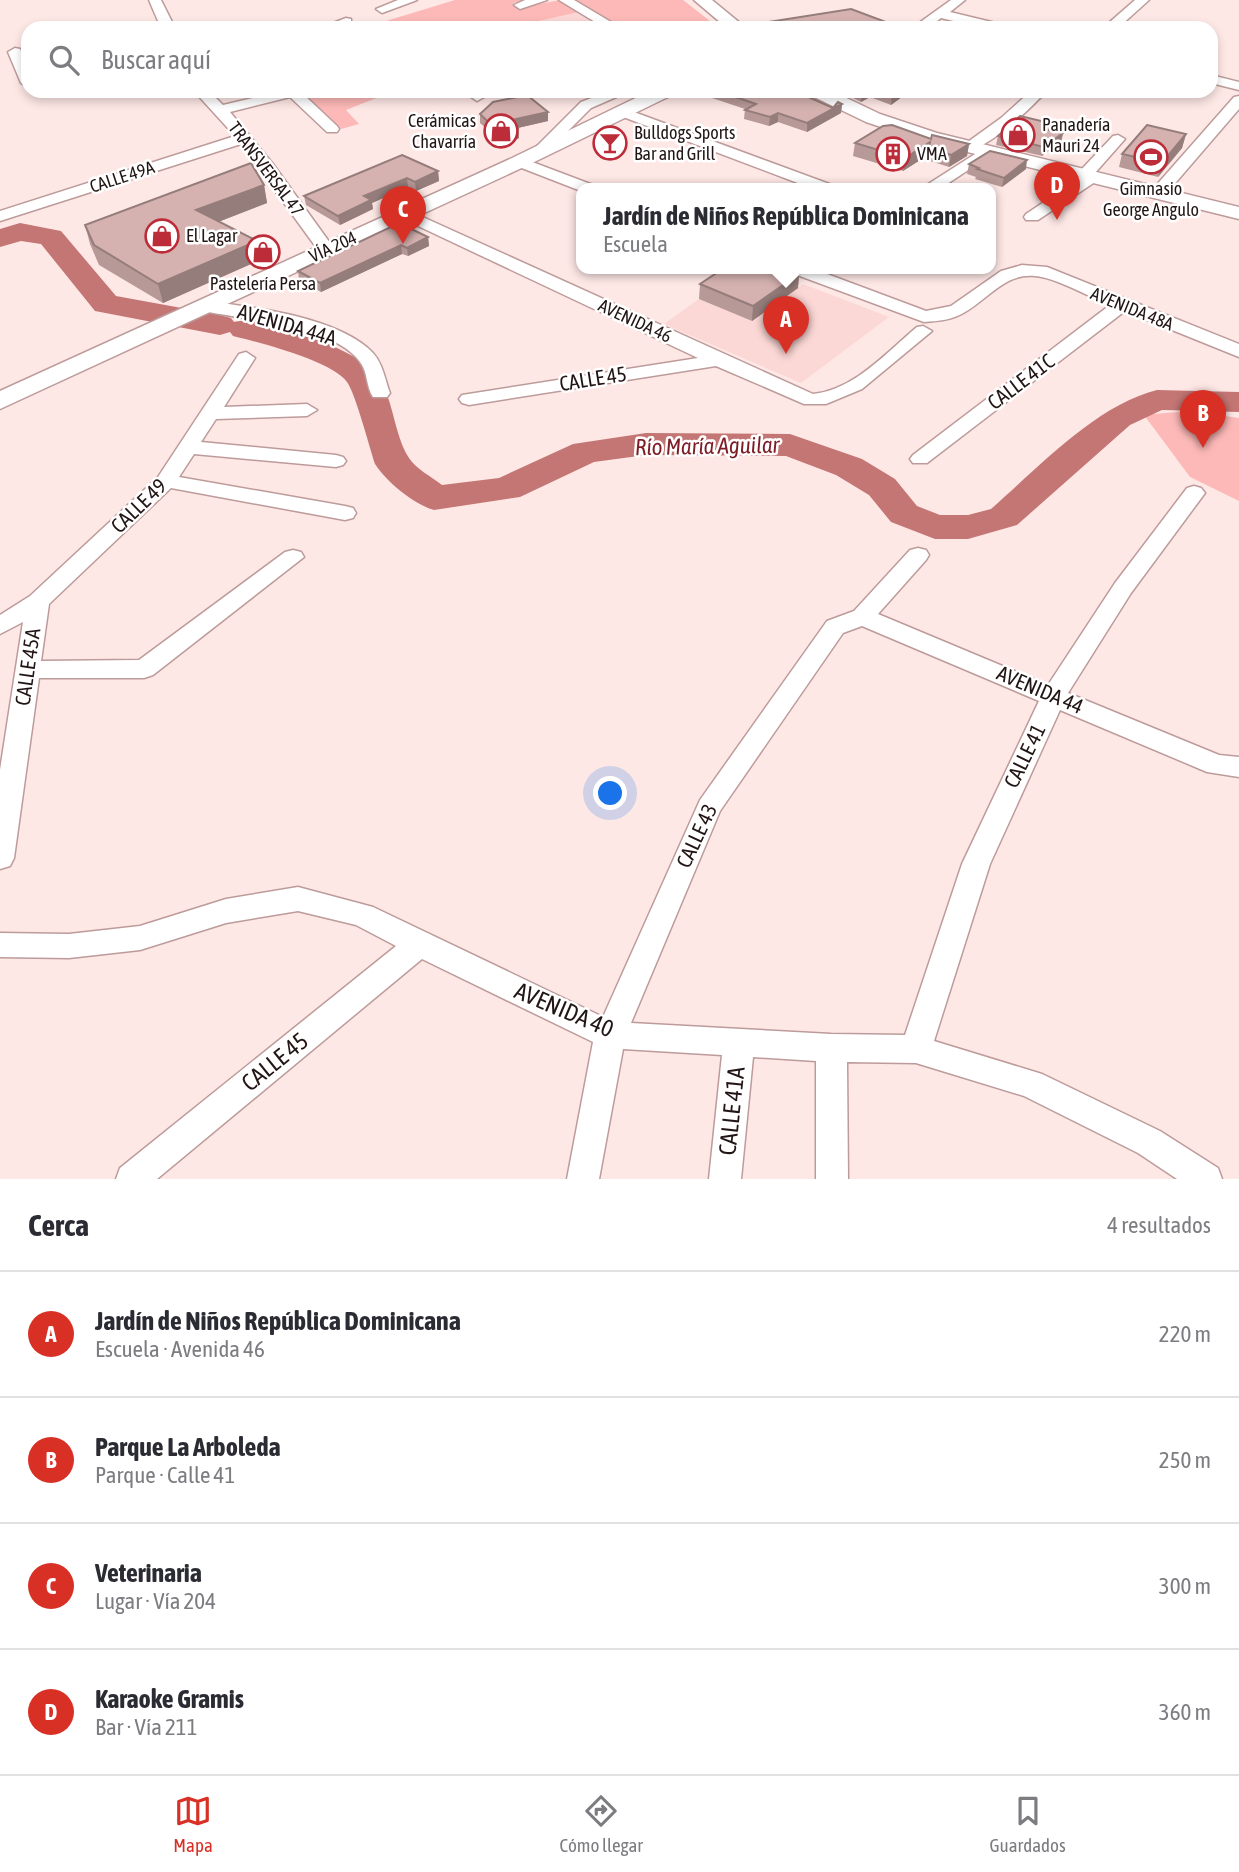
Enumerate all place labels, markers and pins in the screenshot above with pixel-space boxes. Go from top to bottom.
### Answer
place label: Cerámicas Chavarría [408,110,476,152]
shop icon: Cerámicas Chavarría [482,112,520,150]
place label: Panadería Mauri 24 [1042,114,1110,156]
shop icon: Panadería Mauri 24 [999,116,1037,154]
place label: Bulldogs Sports Bar and Grill [634,122,735,164]
bar icon: Bulldogs Sports Bar and Grill [591,124,629,162]
building icon: VMA [874,135,912,173]
sports icon: Gimnasio George Angulo [1132,138,1170,176]
place label: VMA [917,143,947,164]
pin: D [1034,162,1080,220]
place label: Gimnasio George Angulo [1103,178,1199,220]
pin: C [380,186,426,244]
shop icon: El Lagar [143,217,181,255]
place label: El Lagar [186,225,238,246]
shop icon: Pastelería Persa [244,233,282,271]
place label: Pastelería Persa [210,273,316,294]
pin: A [763,296,809,354]
pin: B [1180,390,1226,448]

